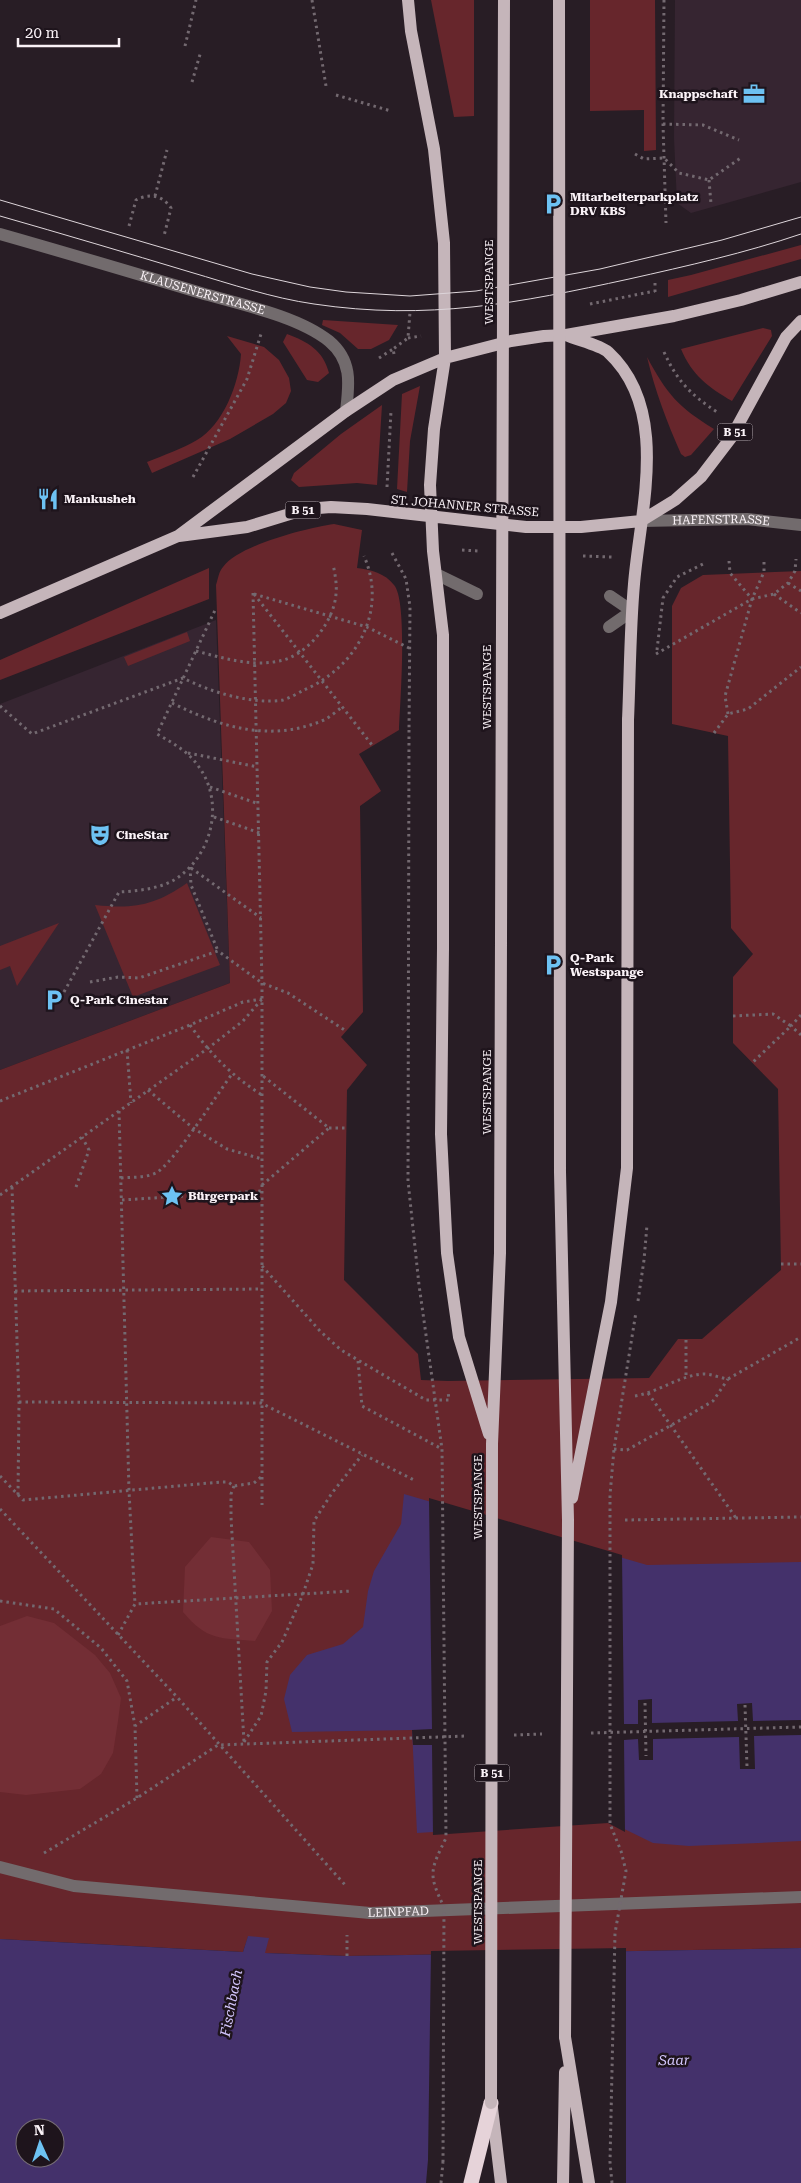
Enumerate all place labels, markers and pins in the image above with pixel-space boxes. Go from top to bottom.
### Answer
office icon: Knappschaft [741,81,767,107]
place label: Knappschaft [659,87,738,101]
place label: Mitarbeiterparkplatz DRV KBS [570,190,698,218]
parking icon: Mitarbeiterparkplatz DRV KBS [540,191,566,217]
restaurant icon: Mankusheh [35,486,61,512]
place label: Mankusheh [64,492,136,506]
theatre icon: CineStar [87,822,113,848]
place label: CineStar [116,828,169,842]
place label: Q-Park Westspange [570,951,643,979]
parking icon: Q-Park Westspange [540,952,566,978]
parking icon: Q-Park Cinestar [41,987,67,1013]
place label: Q-Park Cinestar [70,993,169,1007]
place icon: Bürgerpark [159,1183,185,1209]
place label: Bürgerpark [188,1189,259,1203]

